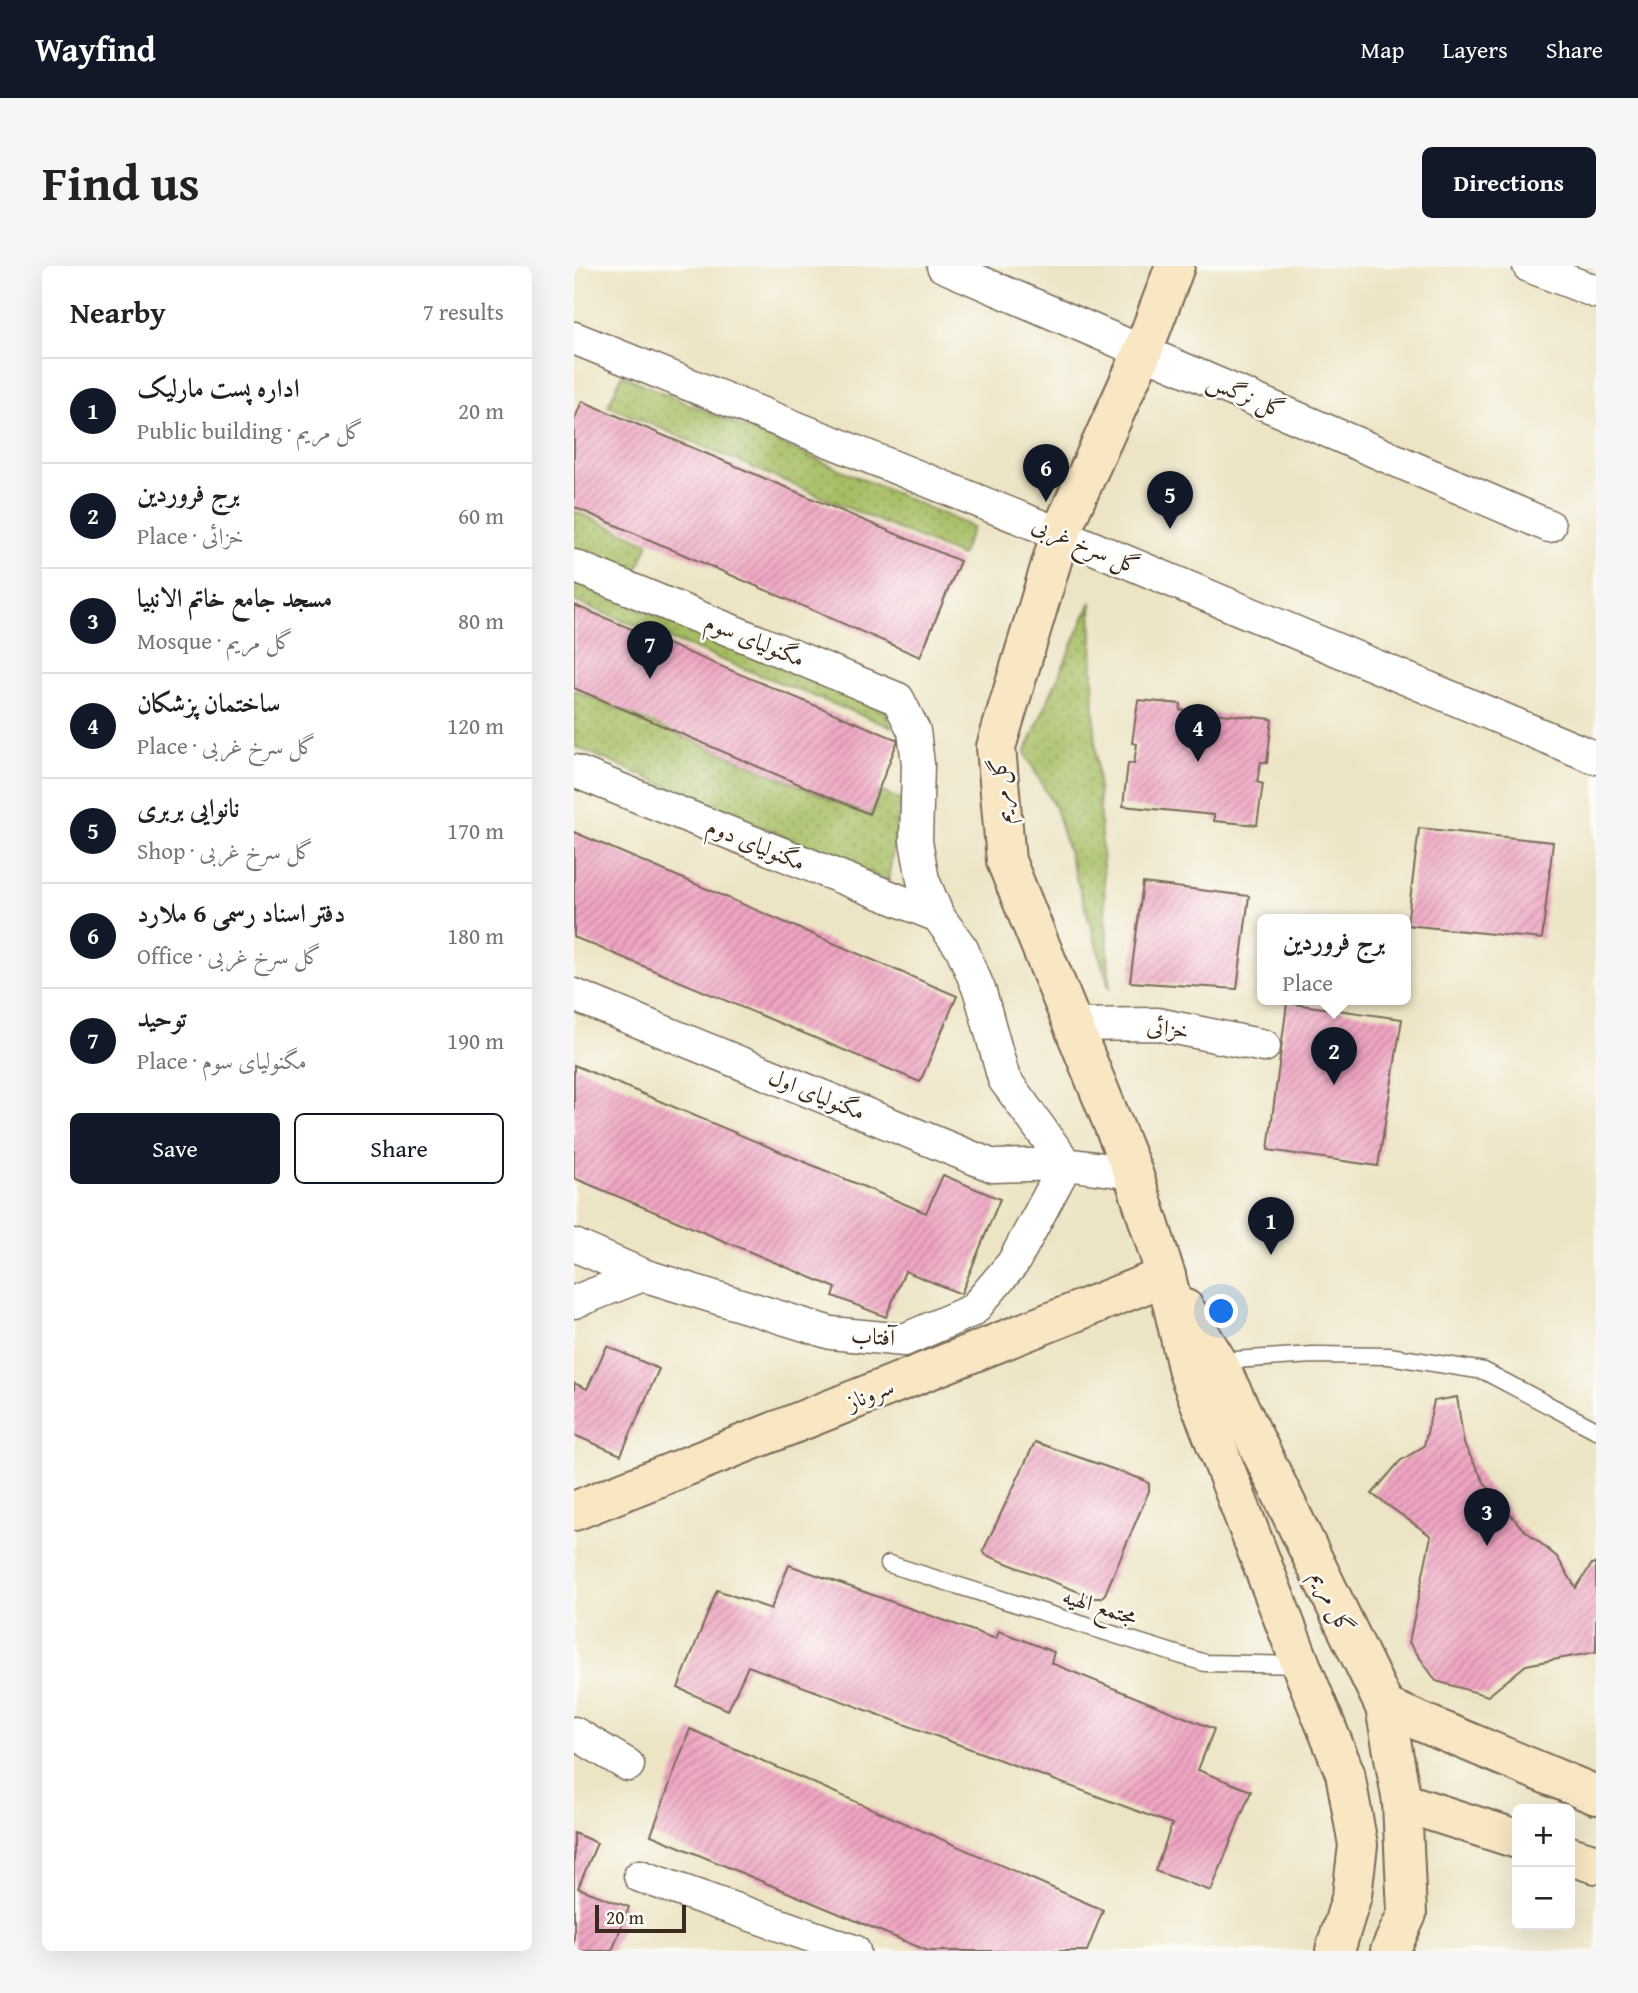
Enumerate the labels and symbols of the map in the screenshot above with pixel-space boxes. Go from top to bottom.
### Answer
street label: گل نرگس [1202,363,1290,426]
pin: 6 [1023,444,1069,502]
pin: 5 [1147,471,1193,529]
street label: گل سرخ غربی [1025,507,1145,587]
street label: مگنولیای سوم [699,605,810,678]
pin: 7 [627,621,673,679]
pin: 4 [1175,704,1221,762]
street label: گل مریم [980,756,1023,826]
street label: مگنولیای دوم [701,809,810,882]
street label: خزائی [1145,1008,1191,1047]
pin: 2 [1311,1027,1357,1085]
street label: مگنولیای اول [764,1059,870,1128]
pin: 1 [1248,1197,1294,1255]
your location [1204,1294,1238,1328]
street label: آفتاب [850,1318,899,1354]
street label: سروناز [839,1369,899,1419]
pin: 3 [1464,1488,1510,1546]
street label: گل مریم [1300,1564,1363,1641]
street label: مجتمع الهیه [1057,1579,1142,1637]
scale bar [595,1902,686,1934]

